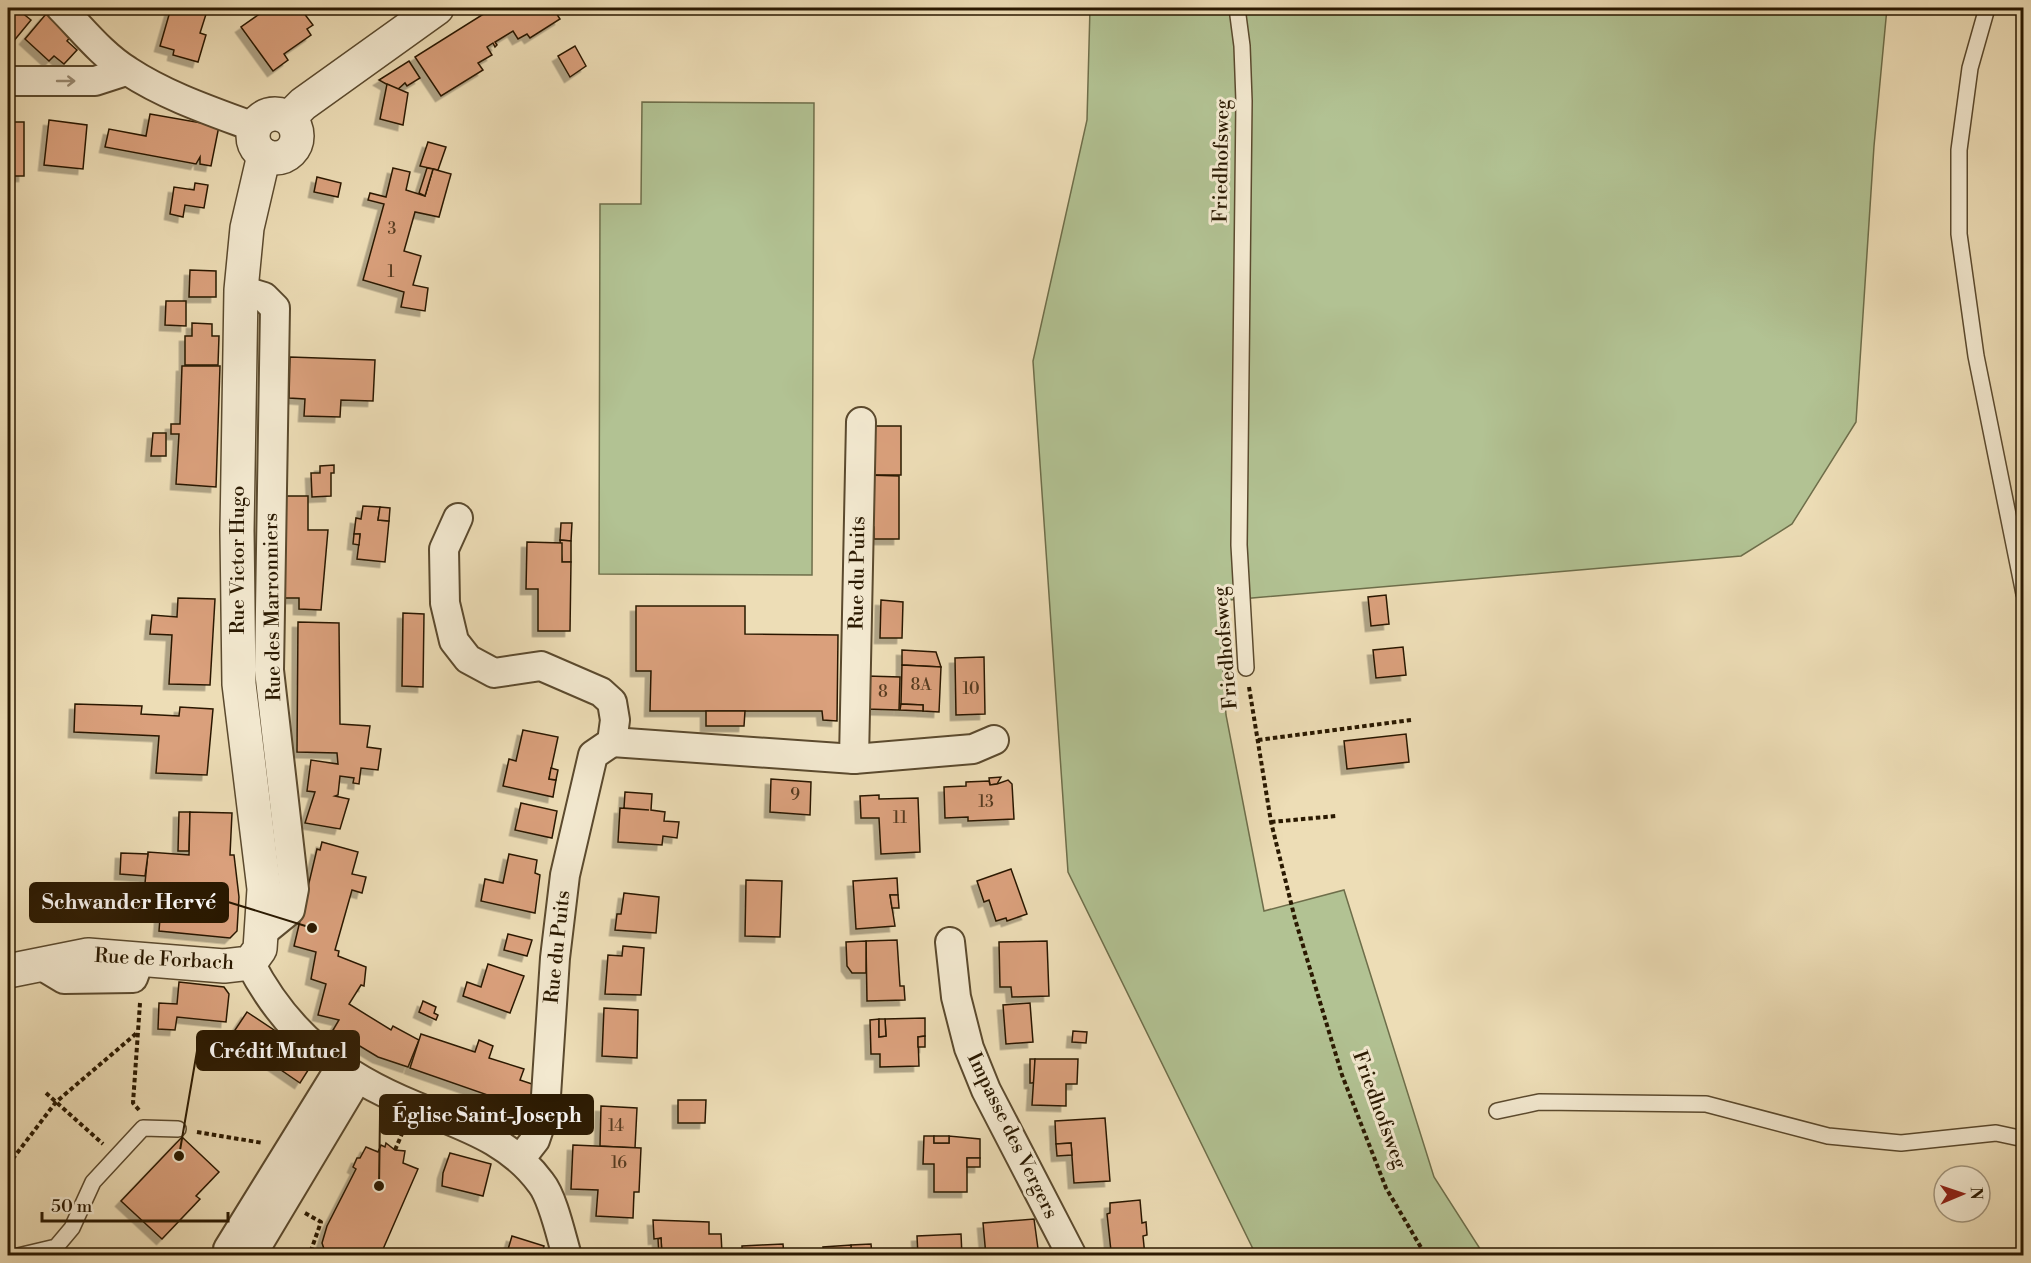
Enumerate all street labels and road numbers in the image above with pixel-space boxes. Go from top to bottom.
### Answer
street label: Friedhofsweg [1208,98,1236,223]
street label: Rue Victor Hugo [226,485,251,635]
street label: Rue des Marronniers [259,513,287,701]
street label: Rue du Puits [845,516,871,630]
street label: Friedhofsweg [1208,585,1244,711]
street label: Rue du Puits [540,889,576,1005]
street label: Rue de Forbach [94,944,235,976]
street label: Friedhofsweg [1346,1048,1412,1173]
street label: Impasse des Vergers [961,1049,1063,1223]

